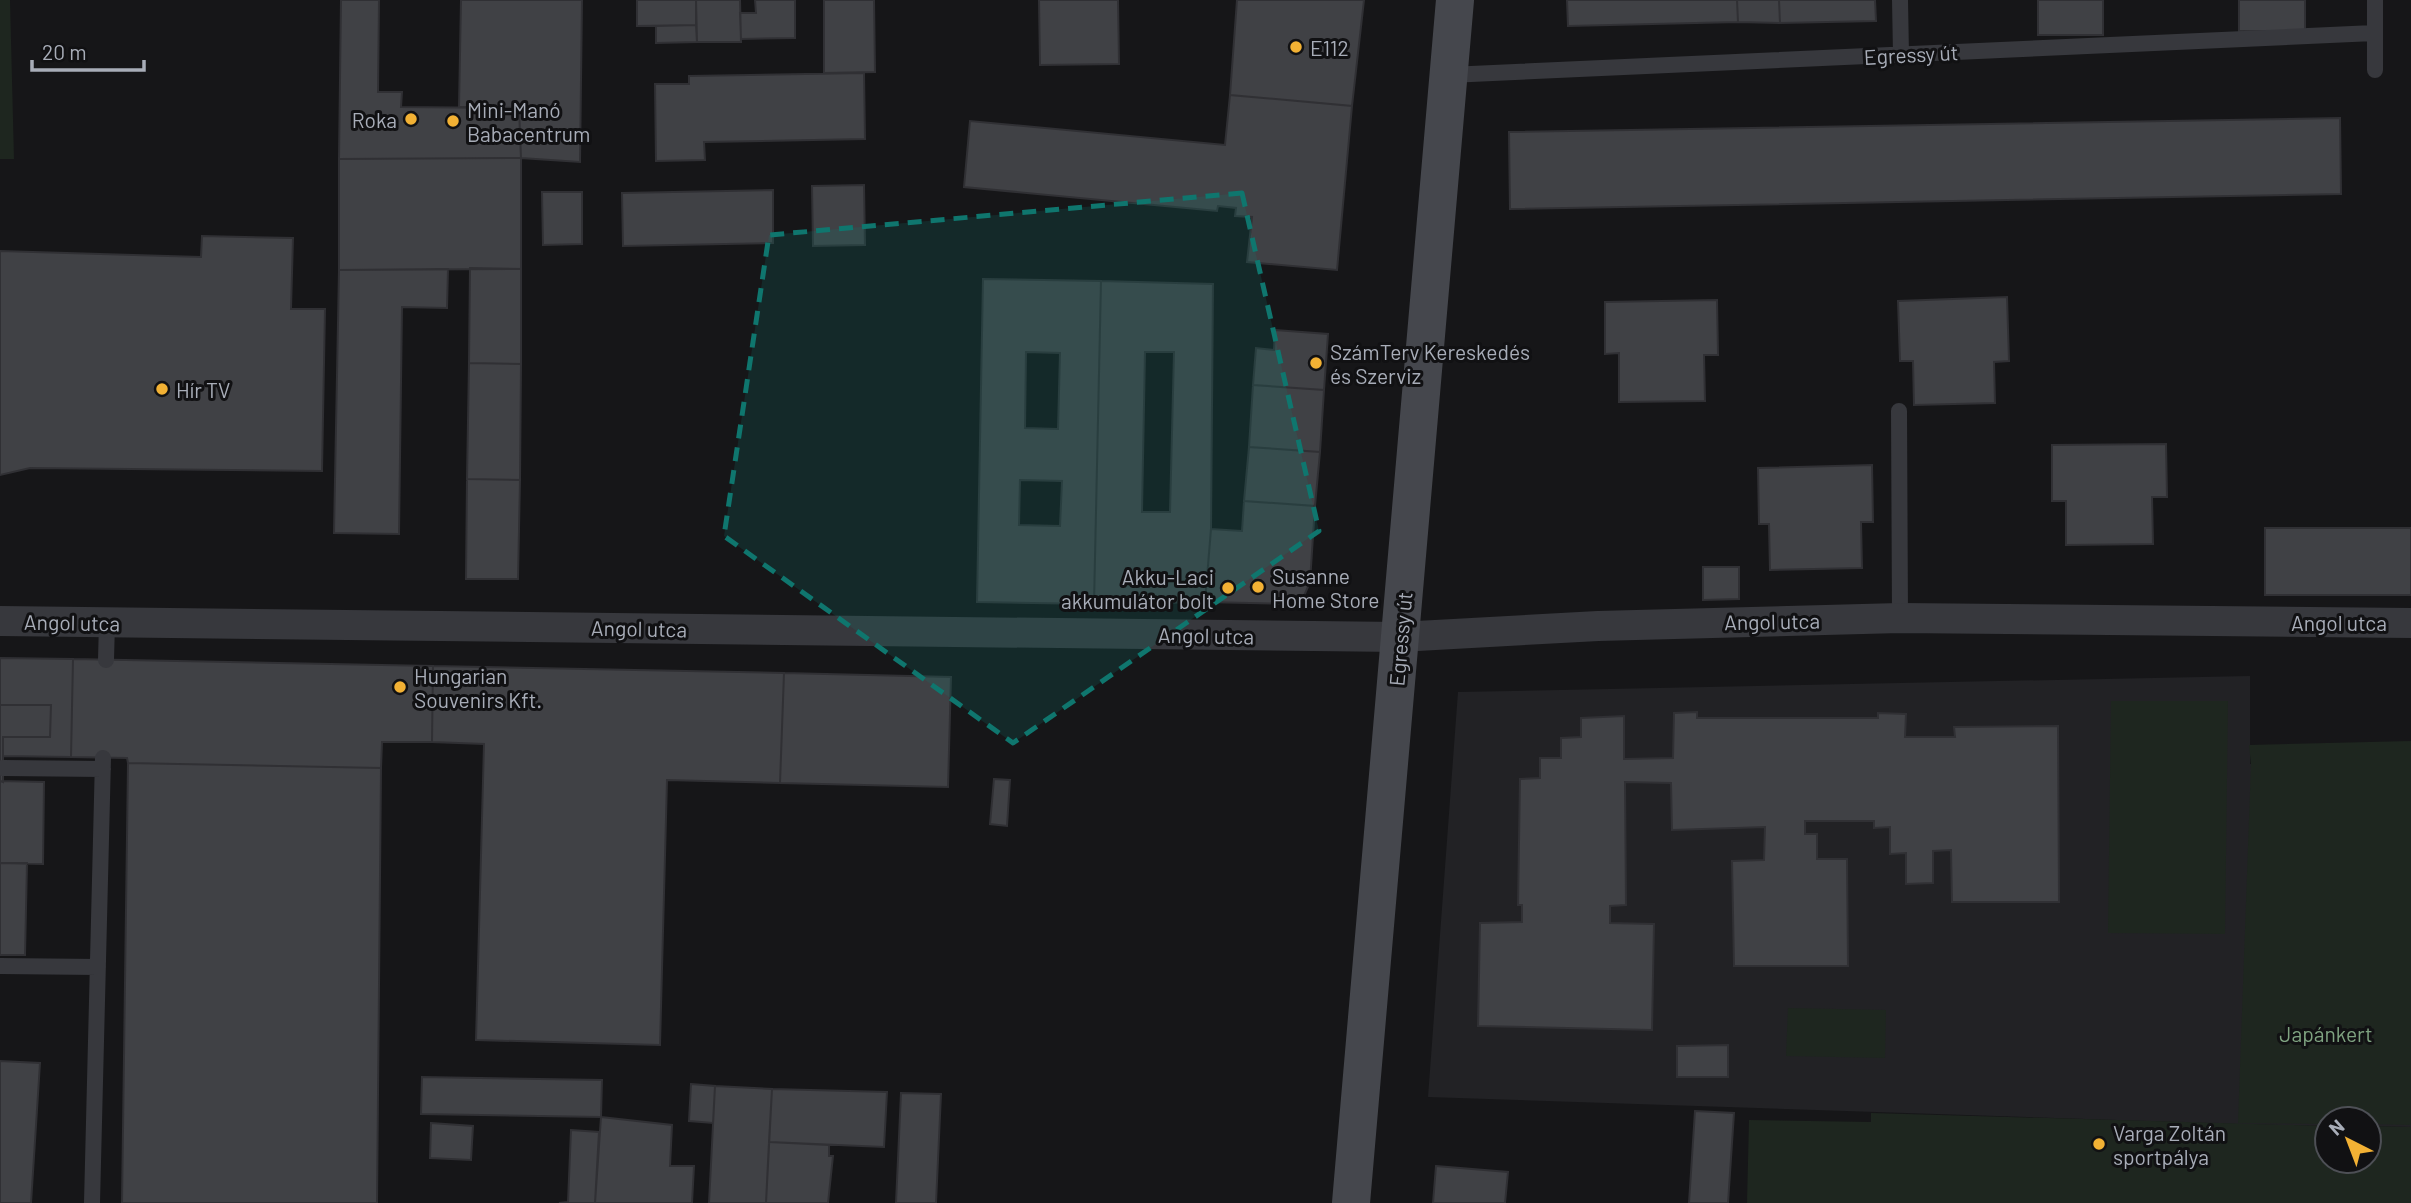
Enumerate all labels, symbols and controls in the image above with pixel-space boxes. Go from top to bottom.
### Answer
scale bar [32,28,144,72]
place label: E112 [1310,35,1349,60]
text: 20 m [42,39,87,64]
marker: E112 [1288,39,1304,55]
street label: Egressy út [1863,39,1959,69]
place label: Mini-Manó Babacentrum [467,97,590,146]
place label: Roka [352,107,397,132]
marker: Roka [403,111,419,127]
marker: Mini-Manó Babacentrum [445,113,461,129]
place label: SzámTerv Kereskedés és Szerviz [1330,339,1530,388]
marker: SzámTerv Kereskedés és Szerviz [1308,355,1324,371]
place label: Hír TV [176,377,230,402]
marker: Hír TV [154,381,170,397]
place label: Susanne Home Store [1272,563,1380,612]
place label: Akku-Laci akkumulátor bolt [1061,564,1214,613]
marker: Susanne Home Store [1250,579,1266,595]
marker: Akku-Laci akkumulátor bolt [1220,580,1236,596]
street label: Egressy út [1383,591,1417,687]
street label: Angol utca [1724,608,1820,634]
street label: Angol utca [24,609,120,635]
street label: Angol utca [2291,610,2387,635]
street label: Angol utca [591,615,687,641]
street label: Angol utca [1158,622,1254,648]
place label: Hungarian Souvenirs Kft. [414,663,542,712]
marker: Hungarian Souvenirs Kft. [392,679,408,695]
park label: Japánkert [2279,1021,2373,1046]
north arrow [2313,1105,2383,1175]
text: N [2324,1114,2349,1140]
place label: Varga Zoltán sportpálya [2113,1120,2226,1169]
marker: Varga Zoltán sportpálya [2091,1136,2107,1152]

